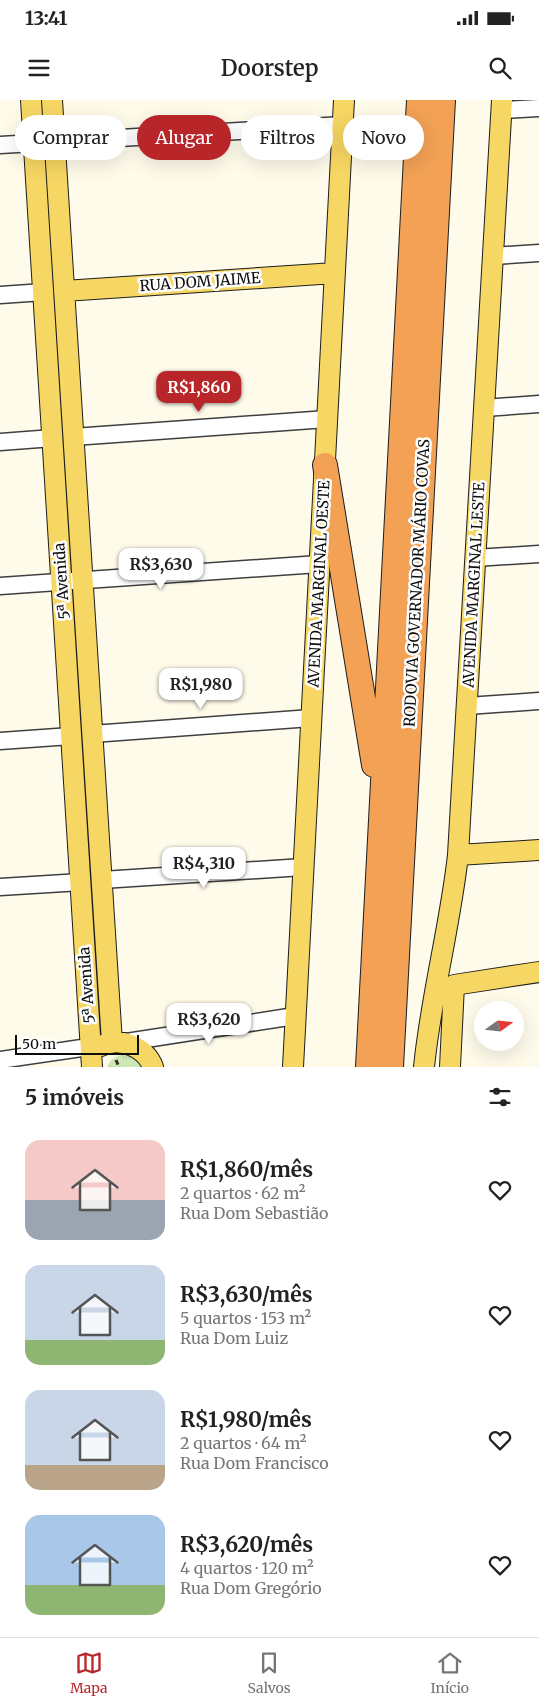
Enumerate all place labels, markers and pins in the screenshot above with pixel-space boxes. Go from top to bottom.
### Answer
pin: R$1,860 [153,370,245,413]
pin: R$3,630 [115,548,207,590]
pin: R$1,980 [155,668,247,710]
pin: R$4,310 [158,846,250,889]
pin: R$3,620 [163,1002,255,1045]

